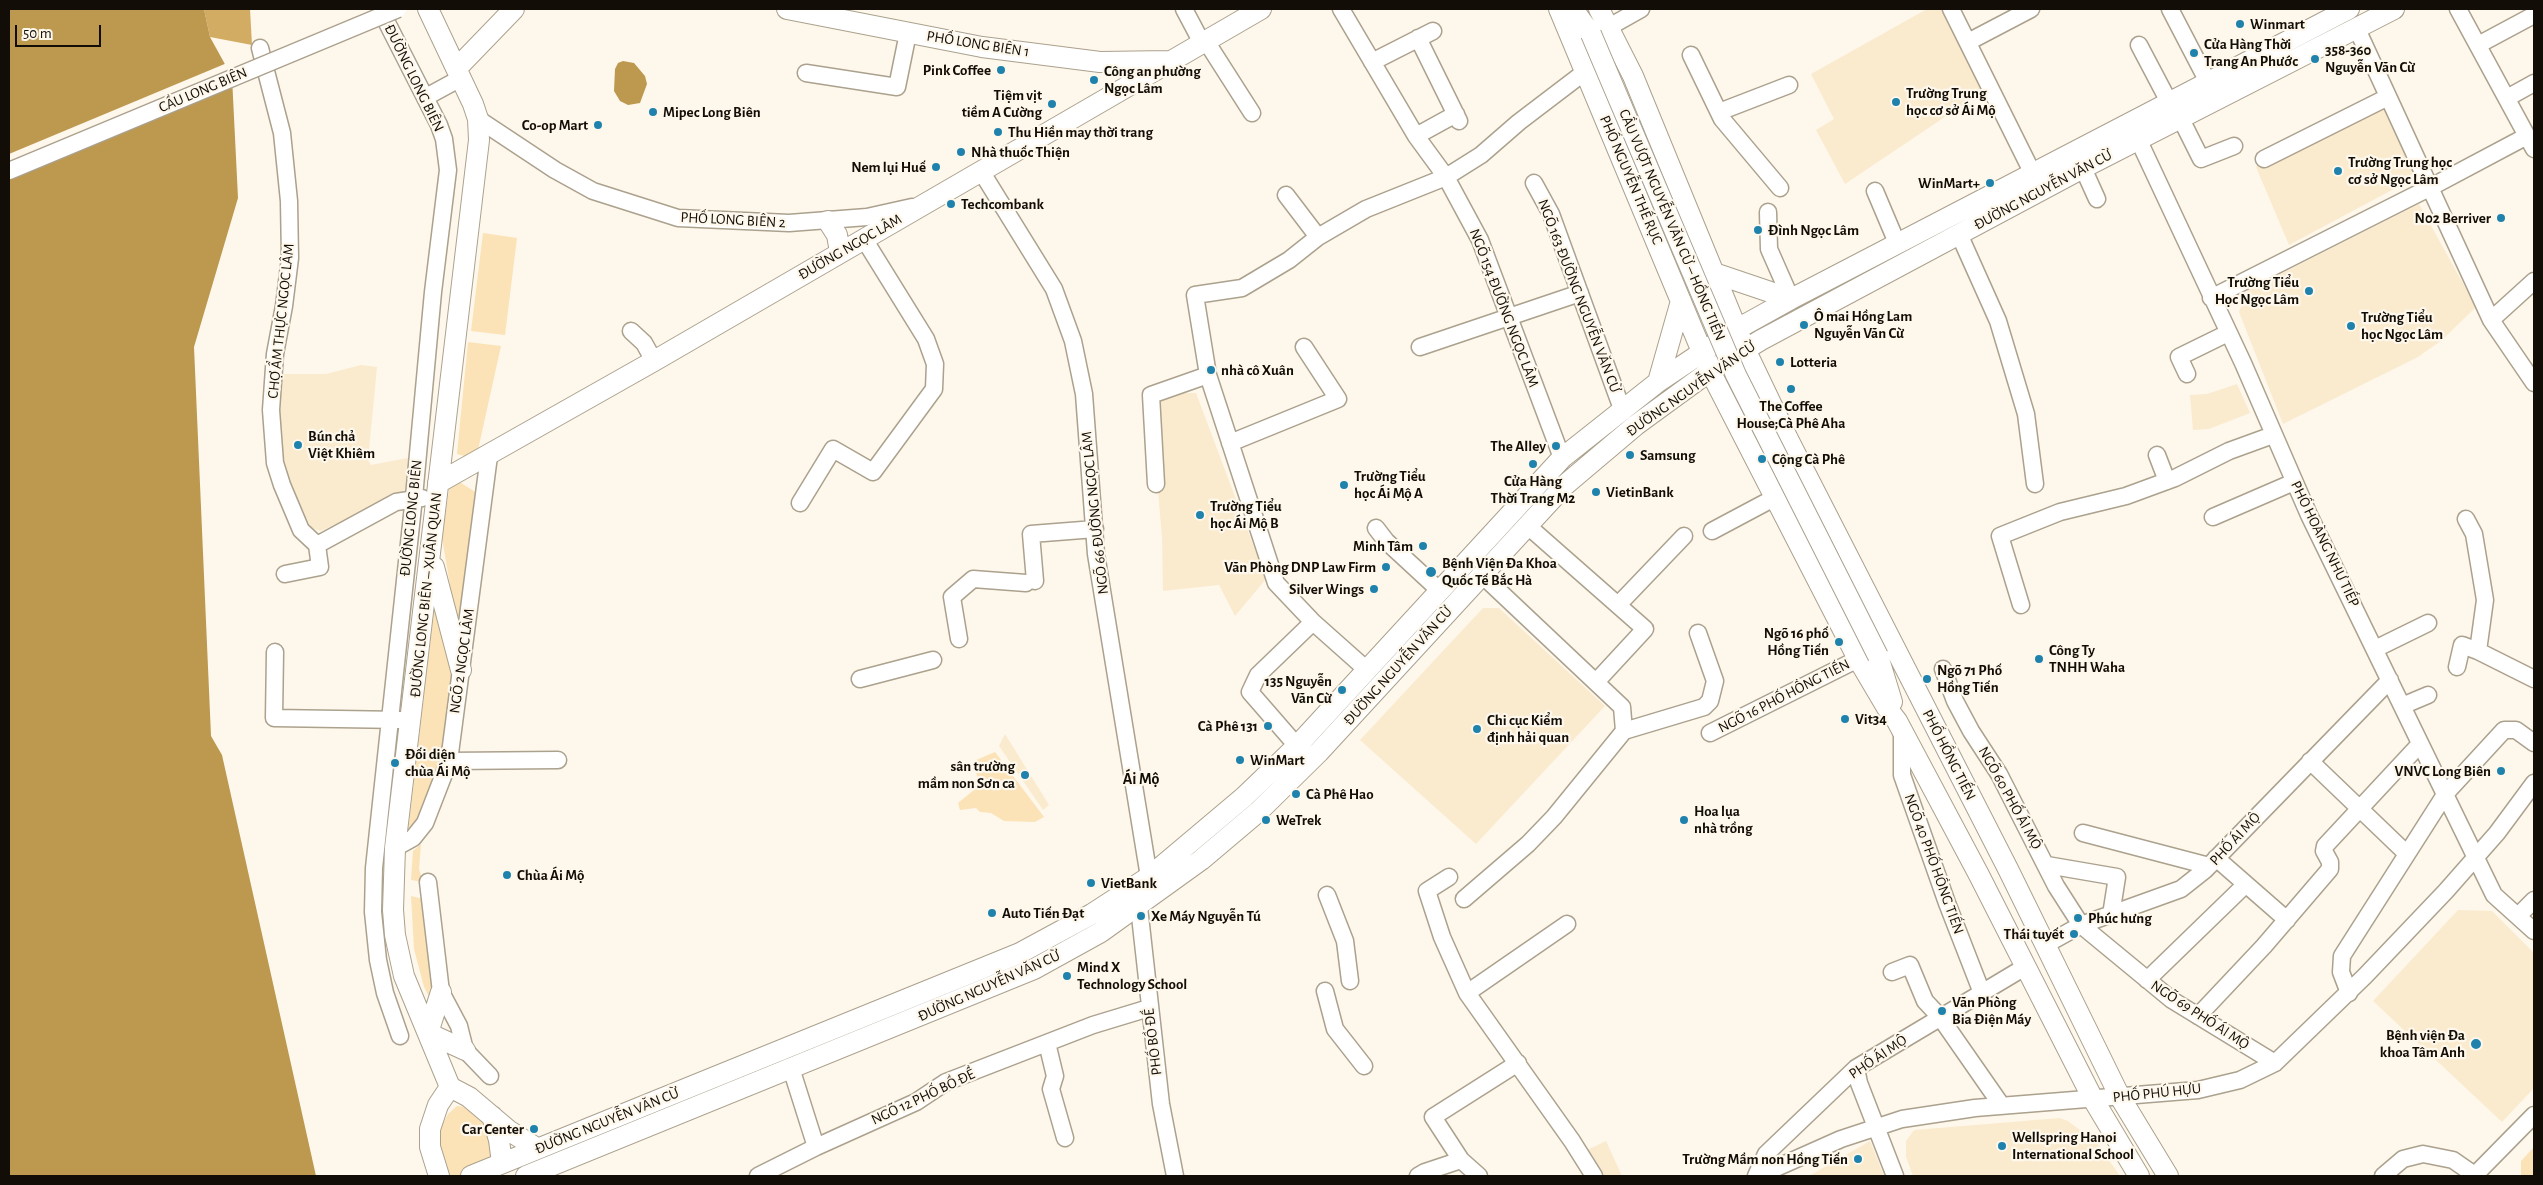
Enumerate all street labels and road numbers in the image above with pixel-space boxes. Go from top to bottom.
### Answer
street label: ĐƯỜNG LONG BIÊN [380,21,448,135]
street label: PHỐ LONG BIÊN 1 [925,27,1031,61]
street label: CẦU LONG BIÊN [156,63,250,117]
street label: CẦU VƯỢT NGUYỄN VĂN CỪ – HỒNG TIẾN [1615,106,1729,344]
street label: PHỐ NGUYỄN THẾ RỤC [1596,113,1666,247]
street label: ĐƯỜNG NGUYỄN VĂN CỪ [1971,146,2115,234]
street label: NGÕ 163 ĐƯỜNG NGUYỄN VĂN CỪ [1534,197,1624,395]
street label: PHỐ LONG BIÊN 2 [680,208,786,232]
street label: ĐƯỜNG NGỌC LÂM [795,210,905,284]
street label: NGÕ 154 ĐƯỜNG NGỌC LÂM [1465,226,1543,390]
street label: CHỢ ẨM THỰC NGỌC LÂM [264,243,298,399]
street label: ĐƯỜNG NGUYỄN VĂN CỪ [1623,337,1759,441]
street label: NGÕ 66 ĐƯỜNG NGỌC LÂM [1077,431,1113,595]
street label: ĐƯỜNG LONG BIÊN [396,459,426,577]
street label: PHỐ HOÀNG NHƯ TIẾP [2287,478,2363,610]
street label: ĐƯỜNG LONG BIÊN – XUÂN QUAN [406,491,446,699]
street label: ĐƯỜNG NGUYỄN VĂN CỪ [1340,603,1456,729]
street label: NGÕ 2 NGỌC LÂM [446,607,478,715]
street label: NGÕ 16 PHỐ HỒNG TIẾN [1715,655,1853,737]
street label: PHỐ HỒNG TIẾN [1918,707,1980,803]
street label: NGÕ 60 PHỐ ÁI MỘ [1974,743,2046,853]
street label: NGÕ 40 PHỐ HỒNG TIẾN [1900,791,1968,937]
street label: PHỐ ÁI MỘ [2206,809,2264,869]
street label: ĐƯỜNG NGUYỄN VĂN CỪ [915,946,1063,1026]
street label: NGÕ 69 PHỐ ÁI MỘ [2147,976,2253,1054]
street label: PHỐ BỒ ĐỀ [1140,1008,1166,1076]
street label: PHỐ ÁI MỘ [1845,1031,1911,1083]
street label: NGÕ 12 PHỐ BỒ ĐỀ [868,1065,978,1129]
street label: PHỐ PHÚ HỰU [2112,1079,2202,1107]
street label: ĐƯỜNG NGUYỄN VĂN CỪ [532,1084,682,1158]

